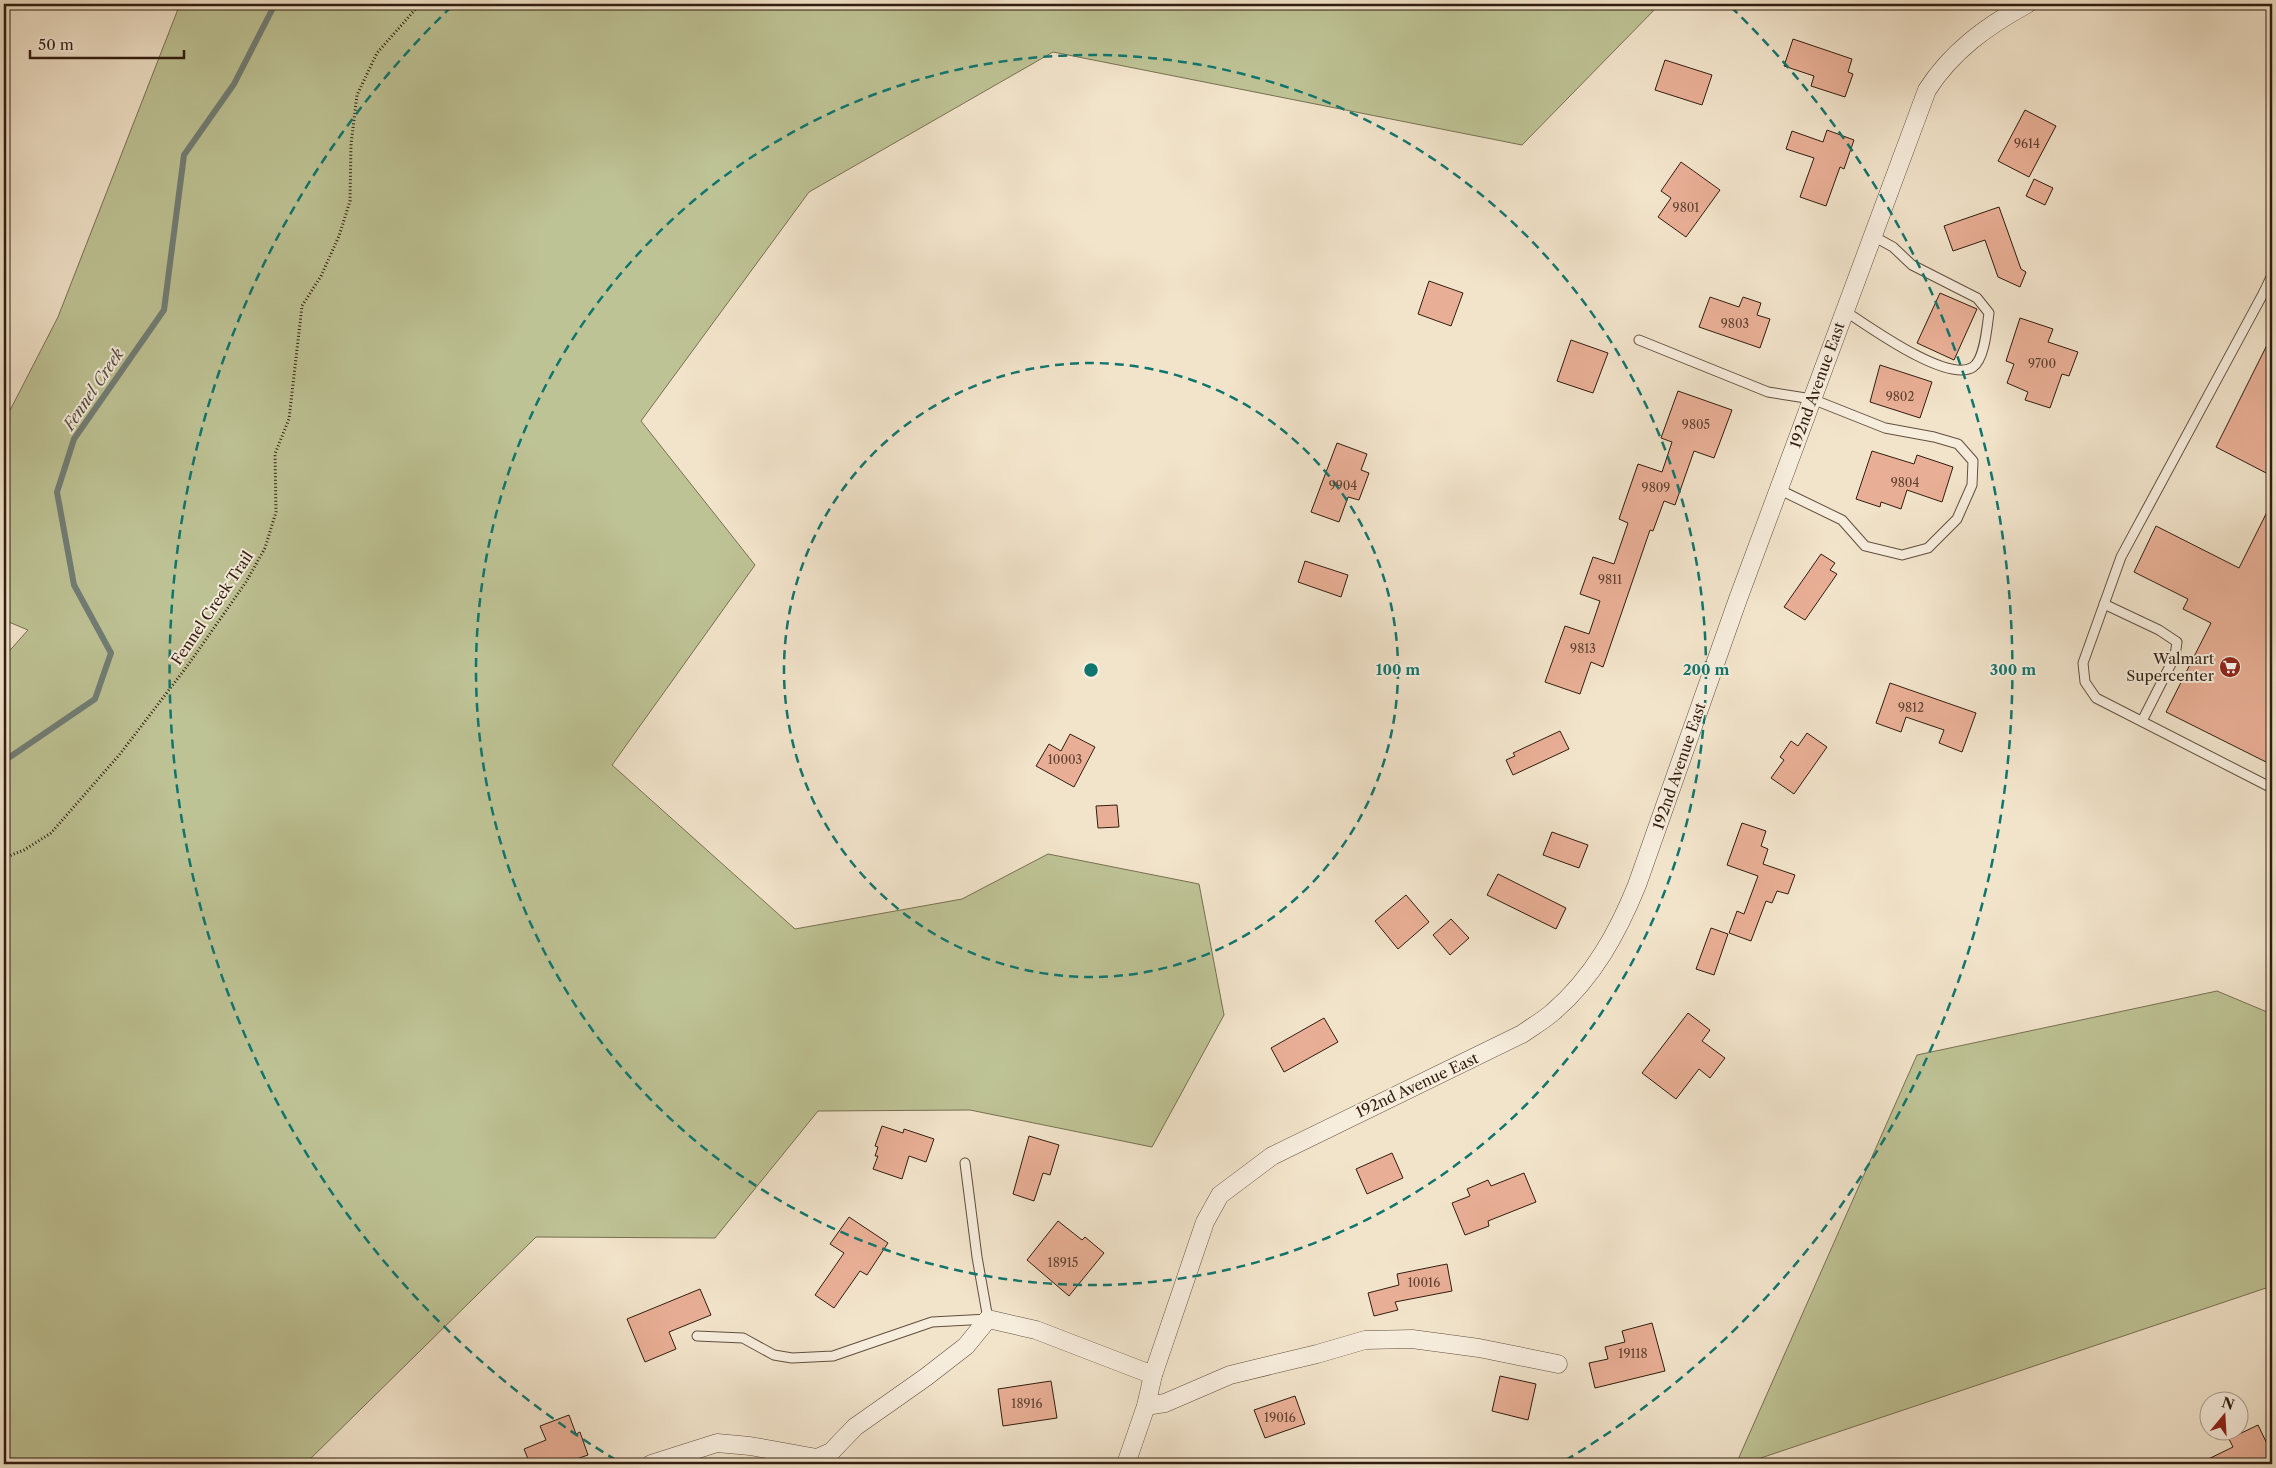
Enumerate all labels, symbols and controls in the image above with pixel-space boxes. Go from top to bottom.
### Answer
scale bar [30,28,184,60]
text: 50 m [38,35,74,54]
house number: 9614 [2014,136,2040,151]
house number: 9801 [1673,200,1699,215]
house number: 9803 [1721,316,1749,331]
street label: 192nd Avenue East [1785,319,1849,451]
water label: Fennel Creek [57,344,128,435]
house number: 9700 [2028,356,2056,371]
house number: 9802 [1886,389,1914,404]
house number: 9805 [1682,417,1710,432]
house number: 9804 [1891,475,1919,490]
house number: 9904 [1329,478,1357,493]
house number: 9809 [1642,480,1670,495]
street label: Fennel Creek Trail [167,547,257,668]
house number: 9811 [1598,572,1622,587]
house number: 9813 [1570,641,1596,656]
place label: Walmart Supercenter [2126,649,2215,685]
supermarket icon: Walmart Supercenter [2218,655,2242,679]
text: 100 m [1376,660,1420,679]
text: 200 m [1683,660,1729,679]
text: 300 m [1990,660,2036,679]
centre of rings [1082,661,1100,679]
street label: 192nd Avenue East [1648,699,1710,832]
house number: 9812 [1898,700,1924,715]
house number: 10003 [1048,752,1082,767]
street label: 192nd Avenue East [1353,1048,1482,1122]
house number: 18915 [1048,1255,1078,1270]
house number: 10016 [1408,1275,1440,1290]
house number: 19118 [1618,1346,1648,1361]
north arrow [2198,1390,2248,1440]
text: N [2219,1393,2237,1414]
house number: 18916 [1011,1396,1043,1411]
house number: 19016 [1264,1410,1296,1425]

